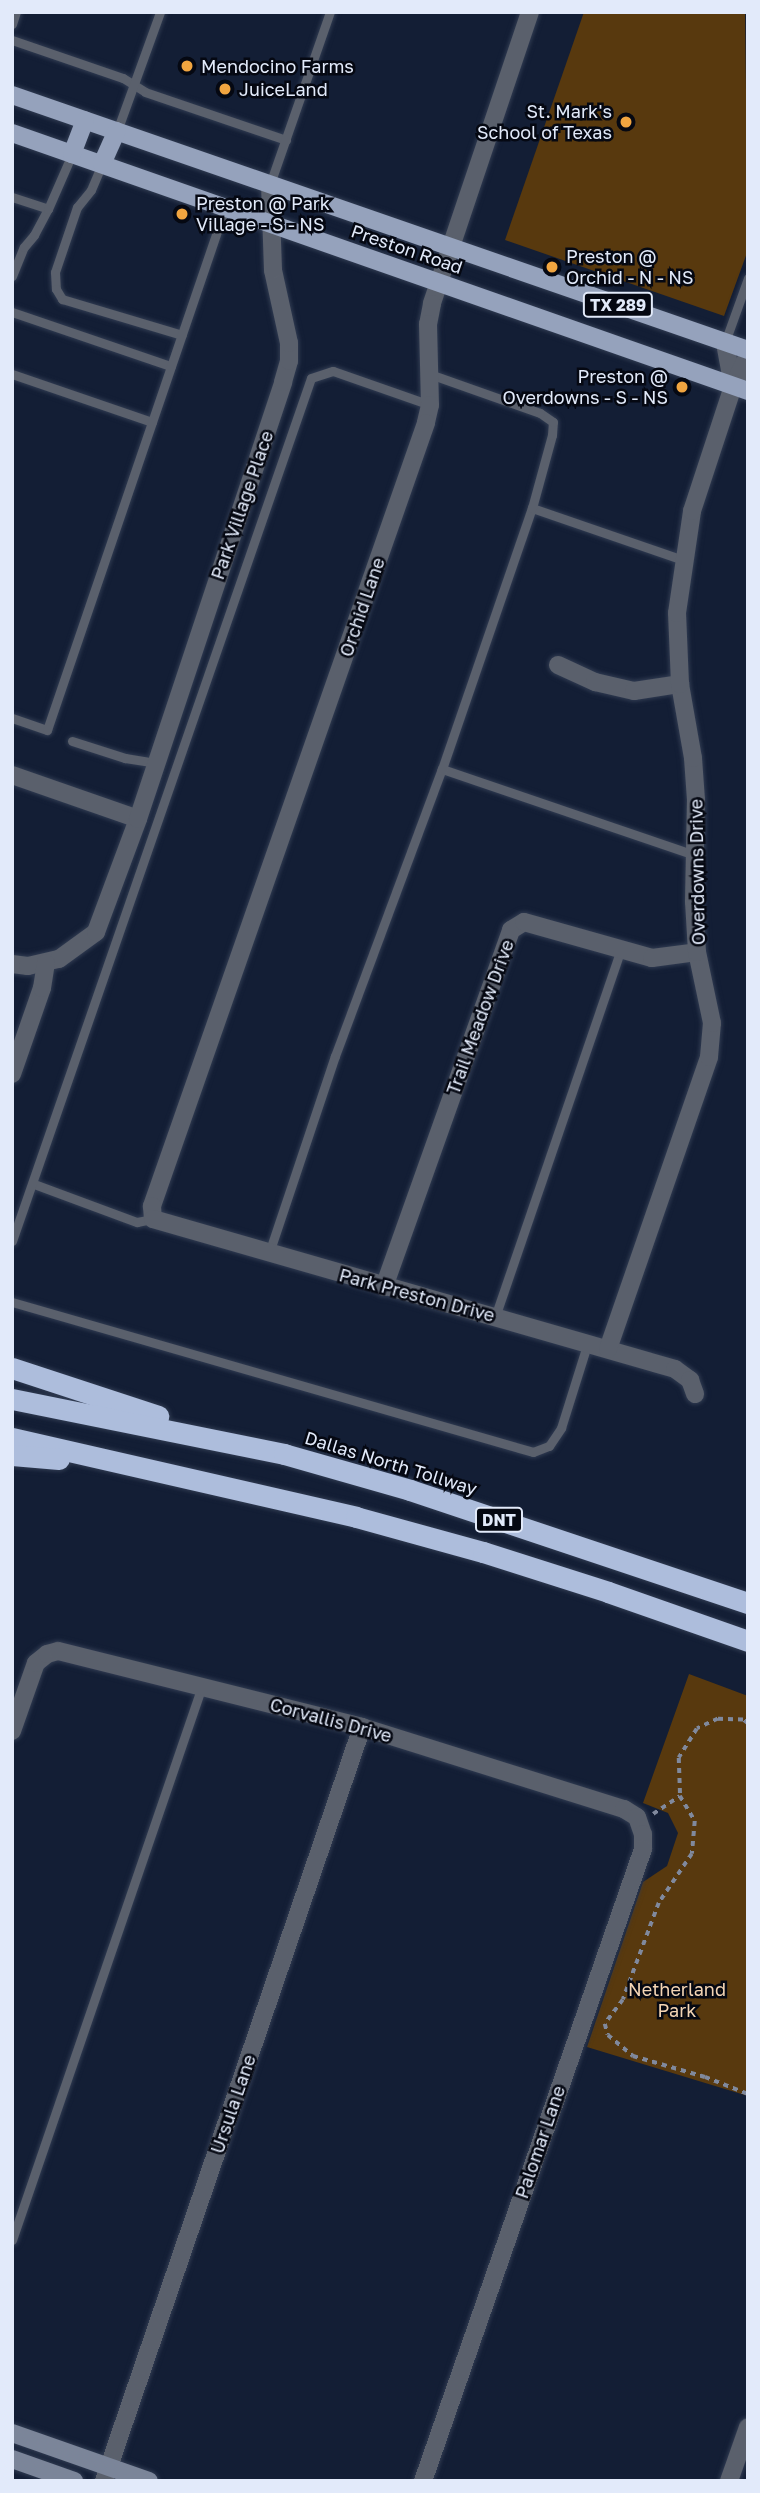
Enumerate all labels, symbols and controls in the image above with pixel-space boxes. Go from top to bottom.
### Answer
place label: Mendocino Farms [201,55,354,77]
marker: Mendocino Farms [179,58,195,74]
place label: JuiceLand [239,78,328,100]
marker: JuiceLand [217,81,233,97]
place label: St. Mark's School of Texas [477,101,612,144]
marker: St. Mark's School of Texas [618,114,634,130]
place label: Preston @ Park Village - S - NS [196,193,330,235]
marker: Preston @ Park Village - S - NS [174,206,190,222]
street label: Preston Road [349,220,465,278]
place label: Preston @ Orchid - N - NS [566,246,693,288]
marker: Preston @ Orchid - N - NS [544,259,560,275]
road number: TX 289 [581,292,655,318]
place label: Preston @ Overdowns - S - NS [502,366,668,408]
marker: Preston @ Overdowns - S - NS [674,379,690,395]
street label: Park Village Place [206,428,278,582]
street label: Orchid Lane [335,555,389,659]
street label: Overdowns Drive [685,799,709,945]
street label: Trail Meadow Drive [442,937,518,1097]
street label: Park Preston Drive [337,1264,497,1326]
street label: Dallas North Tollway [302,1427,480,1499]
road number: DNT [475,1508,524,1532]
street label: Corvallis Drive [268,1693,394,1747]
park label: Netherland Park [628,1979,726,2022]
street label: Ursula Lane [206,2052,260,2156]
street label: Palomar Lane [511,2083,569,2201]

